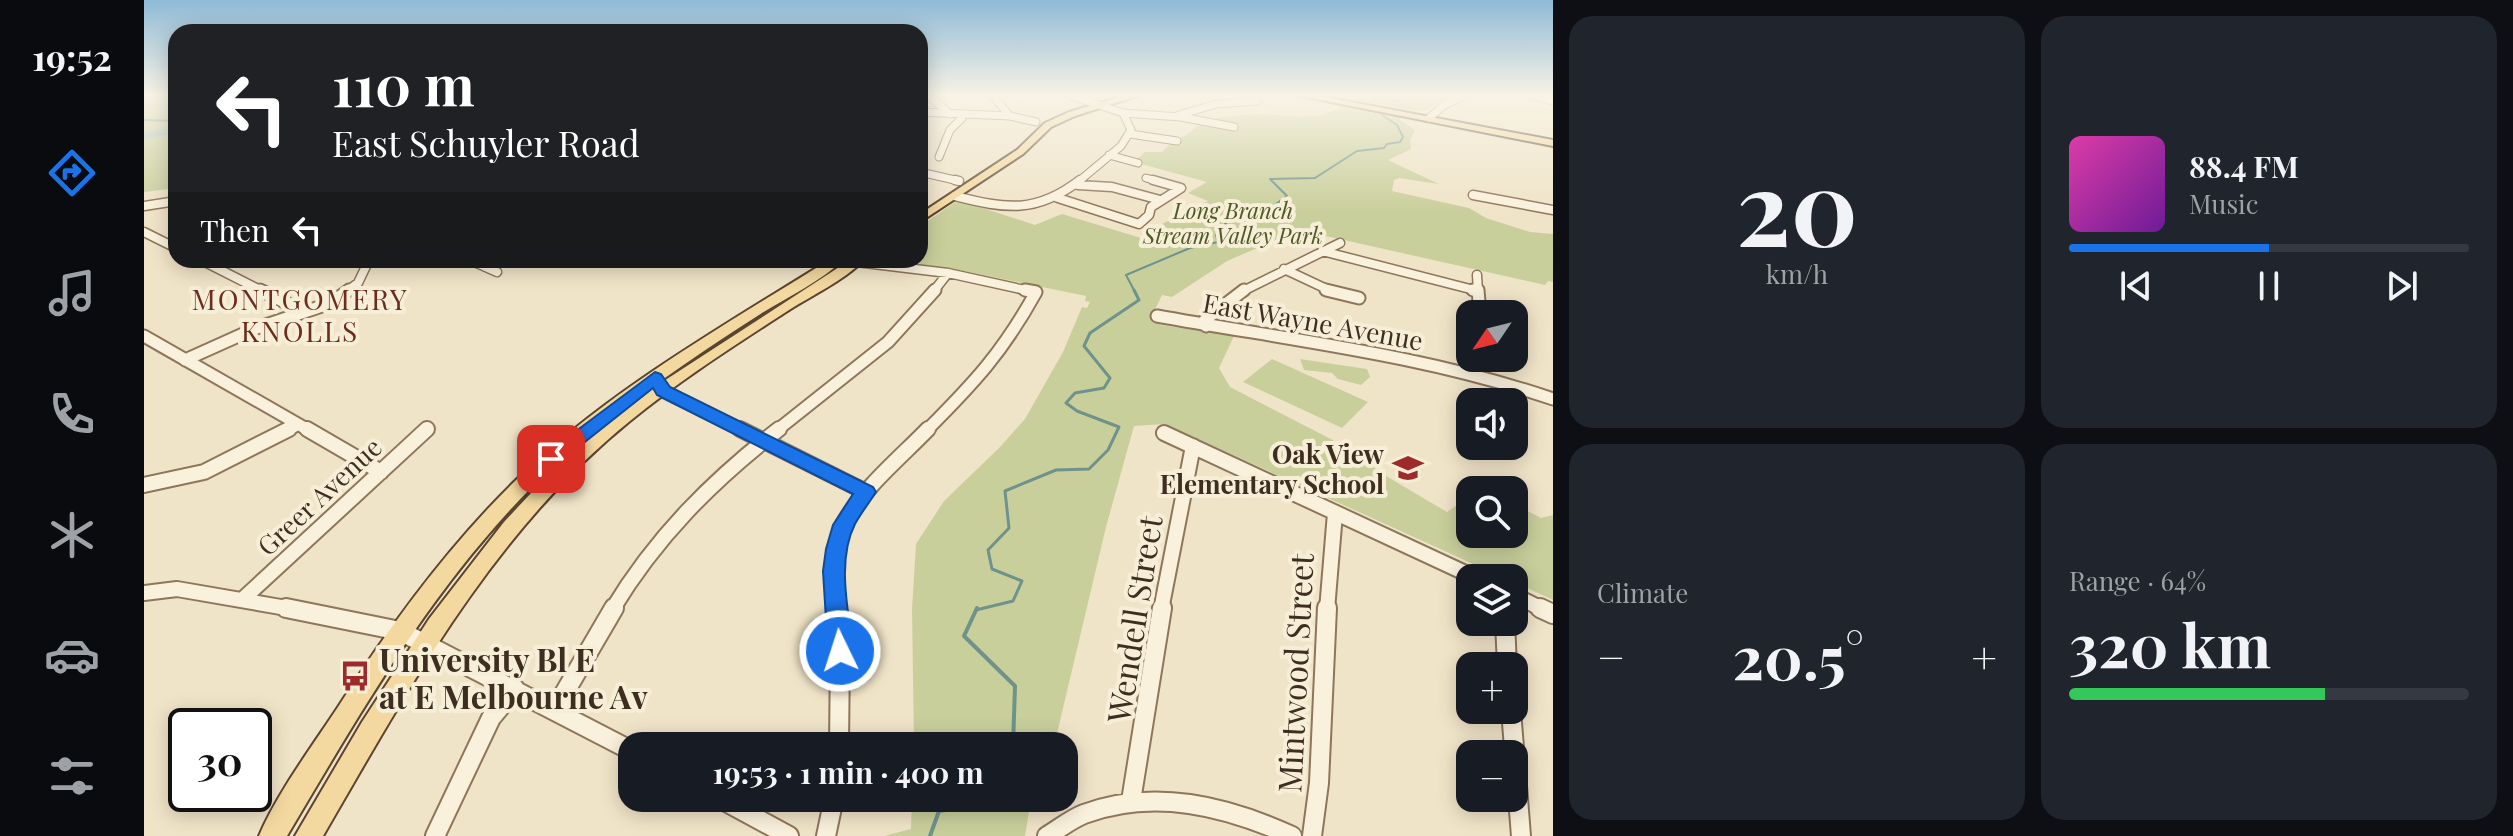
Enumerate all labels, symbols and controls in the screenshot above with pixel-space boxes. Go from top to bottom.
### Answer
text: 19:52 [32,32,112,80]
text: 110 m [332,46,475,121]
icon: left [200,56,304,160]
text: East Schuyler Road [332,118,640,166]
text: 20 [1736,134,1858,273]
icon: directions [44,145,100,201]
text: 88.4 FM [2189,146,2299,186]
text: Music [2189,186,2258,221]
park label: Long Branch Stream Valley Park [1142,195,1323,250]
icon: left [285,208,329,252]
text: Then [200,210,269,250]
text: km/h [1766,256,1828,291]
icon: previous [2114,264,2158,308]
icon: pause [2247,264,2291,308]
icon: next [2380,264,2424,308]
icon: music [44,265,100,321]
district label: MONTGOMERY KNOLLS [192,280,408,349]
street label: East Wayne Avenue [1200,284,1426,358]
north arrow [1456,300,1528,372]
map controls [1456,300,1528,812]
icon: phone [44,386,100,442]
button: sound [1456,388,1528,460]
pin [517,425,585,493]
street label: Greer Avenue [249,429,389,563]
place label: Oak View Elementary School [1160,436,1385,501]
icon: arrive [529,437,573,481]
school or university icon: Oak View Elementary School [1391,451,1425,485]
button: search [1456,476,1528,548]
icon: climate [44,507,100,563]
street label: Wendell Street [1095,512,1171,727]
street label: Mintwood Street [1266,552,1322,794]
text: Range · 64% [2069,563,2206,598]
button: layers [1456,564,1528,636]
text: Climate [1597,575,1688,610]
text: 320 km [2069,603,2271,683]
position arrow [798,609,882,693]
text: 20.5° [1733,615,1864,695]
text: − [1597,626,1625,685]
text: + [1971,626,1997,685]
icon: car [44,627,100,683]
place label: University Bl E at E Melbourne Av [379,637,648,717]
button: + [1456,652,1528,724]
bus stop icon: University Bl E at E Melbourne Av [338,659,372,693]
speed limit sign: 30 [168,708,272,812]
button: − [1456,740,1528,812]
icon: filters [44,748,100,804]
text: 19:53 · 1 min · 400 m [712,752,984,792]

